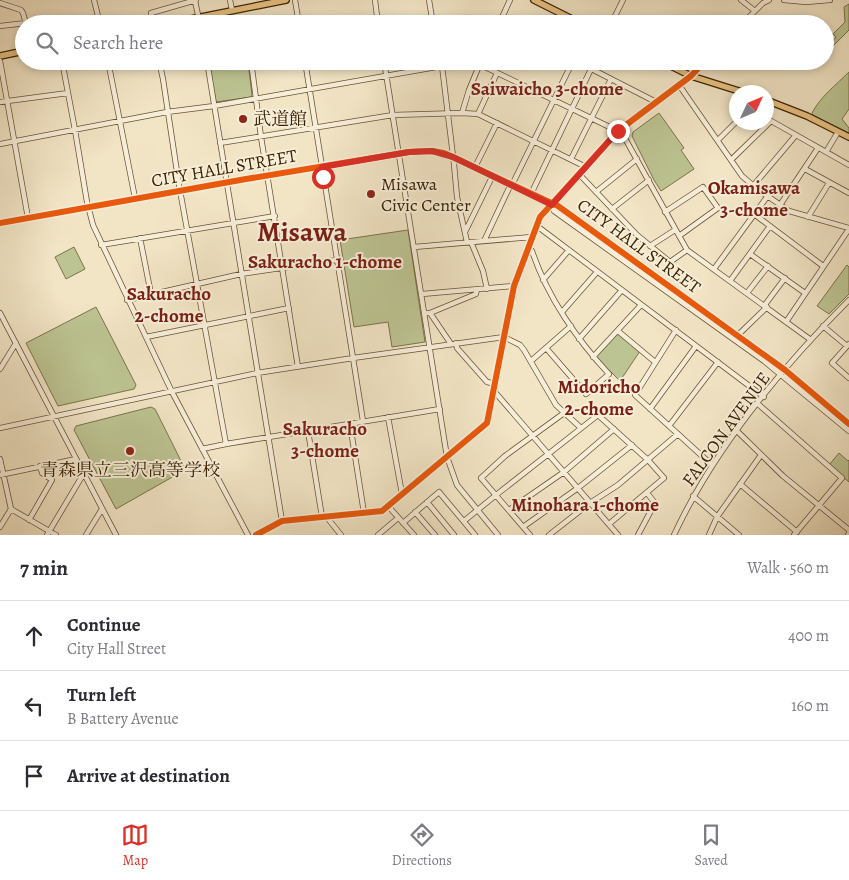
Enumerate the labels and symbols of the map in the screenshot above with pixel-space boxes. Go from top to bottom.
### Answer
district label: Saiwaicho 3-chome [471,76,623,102]
north arrow [729,85,774,130]
place label: 武道館 [253,107,307,131]
marker: 武道館 [237,113,249,125]
route end [607,120,630,143]
street label: CITY HALL STREET [149,143,299,193]
route start [312,166,335,189]
place label: Misawa Civic Center [381,172,471,217]
district label: Okamisawa 3-chome [708,175,801,223]
marker: Misawa Civic Center [365,188,377,200]
street label: CITY HALL STREET [572,193,706,299]
district label: Misawa [257,213,347,251]
district label: Sakuracho 1-chome [248,249,402,275]
district label: Sakuracho 2-chome [127,281,211,329]
street label: FALCON AVENUE [676,367,776,491]
district label: Midoricho 2-chome [557,374,641,422]
district label: Sakuracho 3-chome [283,416,367,464]
marker: 青森県立三沢高等学校 [124,445,136,457]
place label: 青森県立三沢高等学校 [40,458,220,482]
district label: Minohara 1-chome [511,492,659,518]

